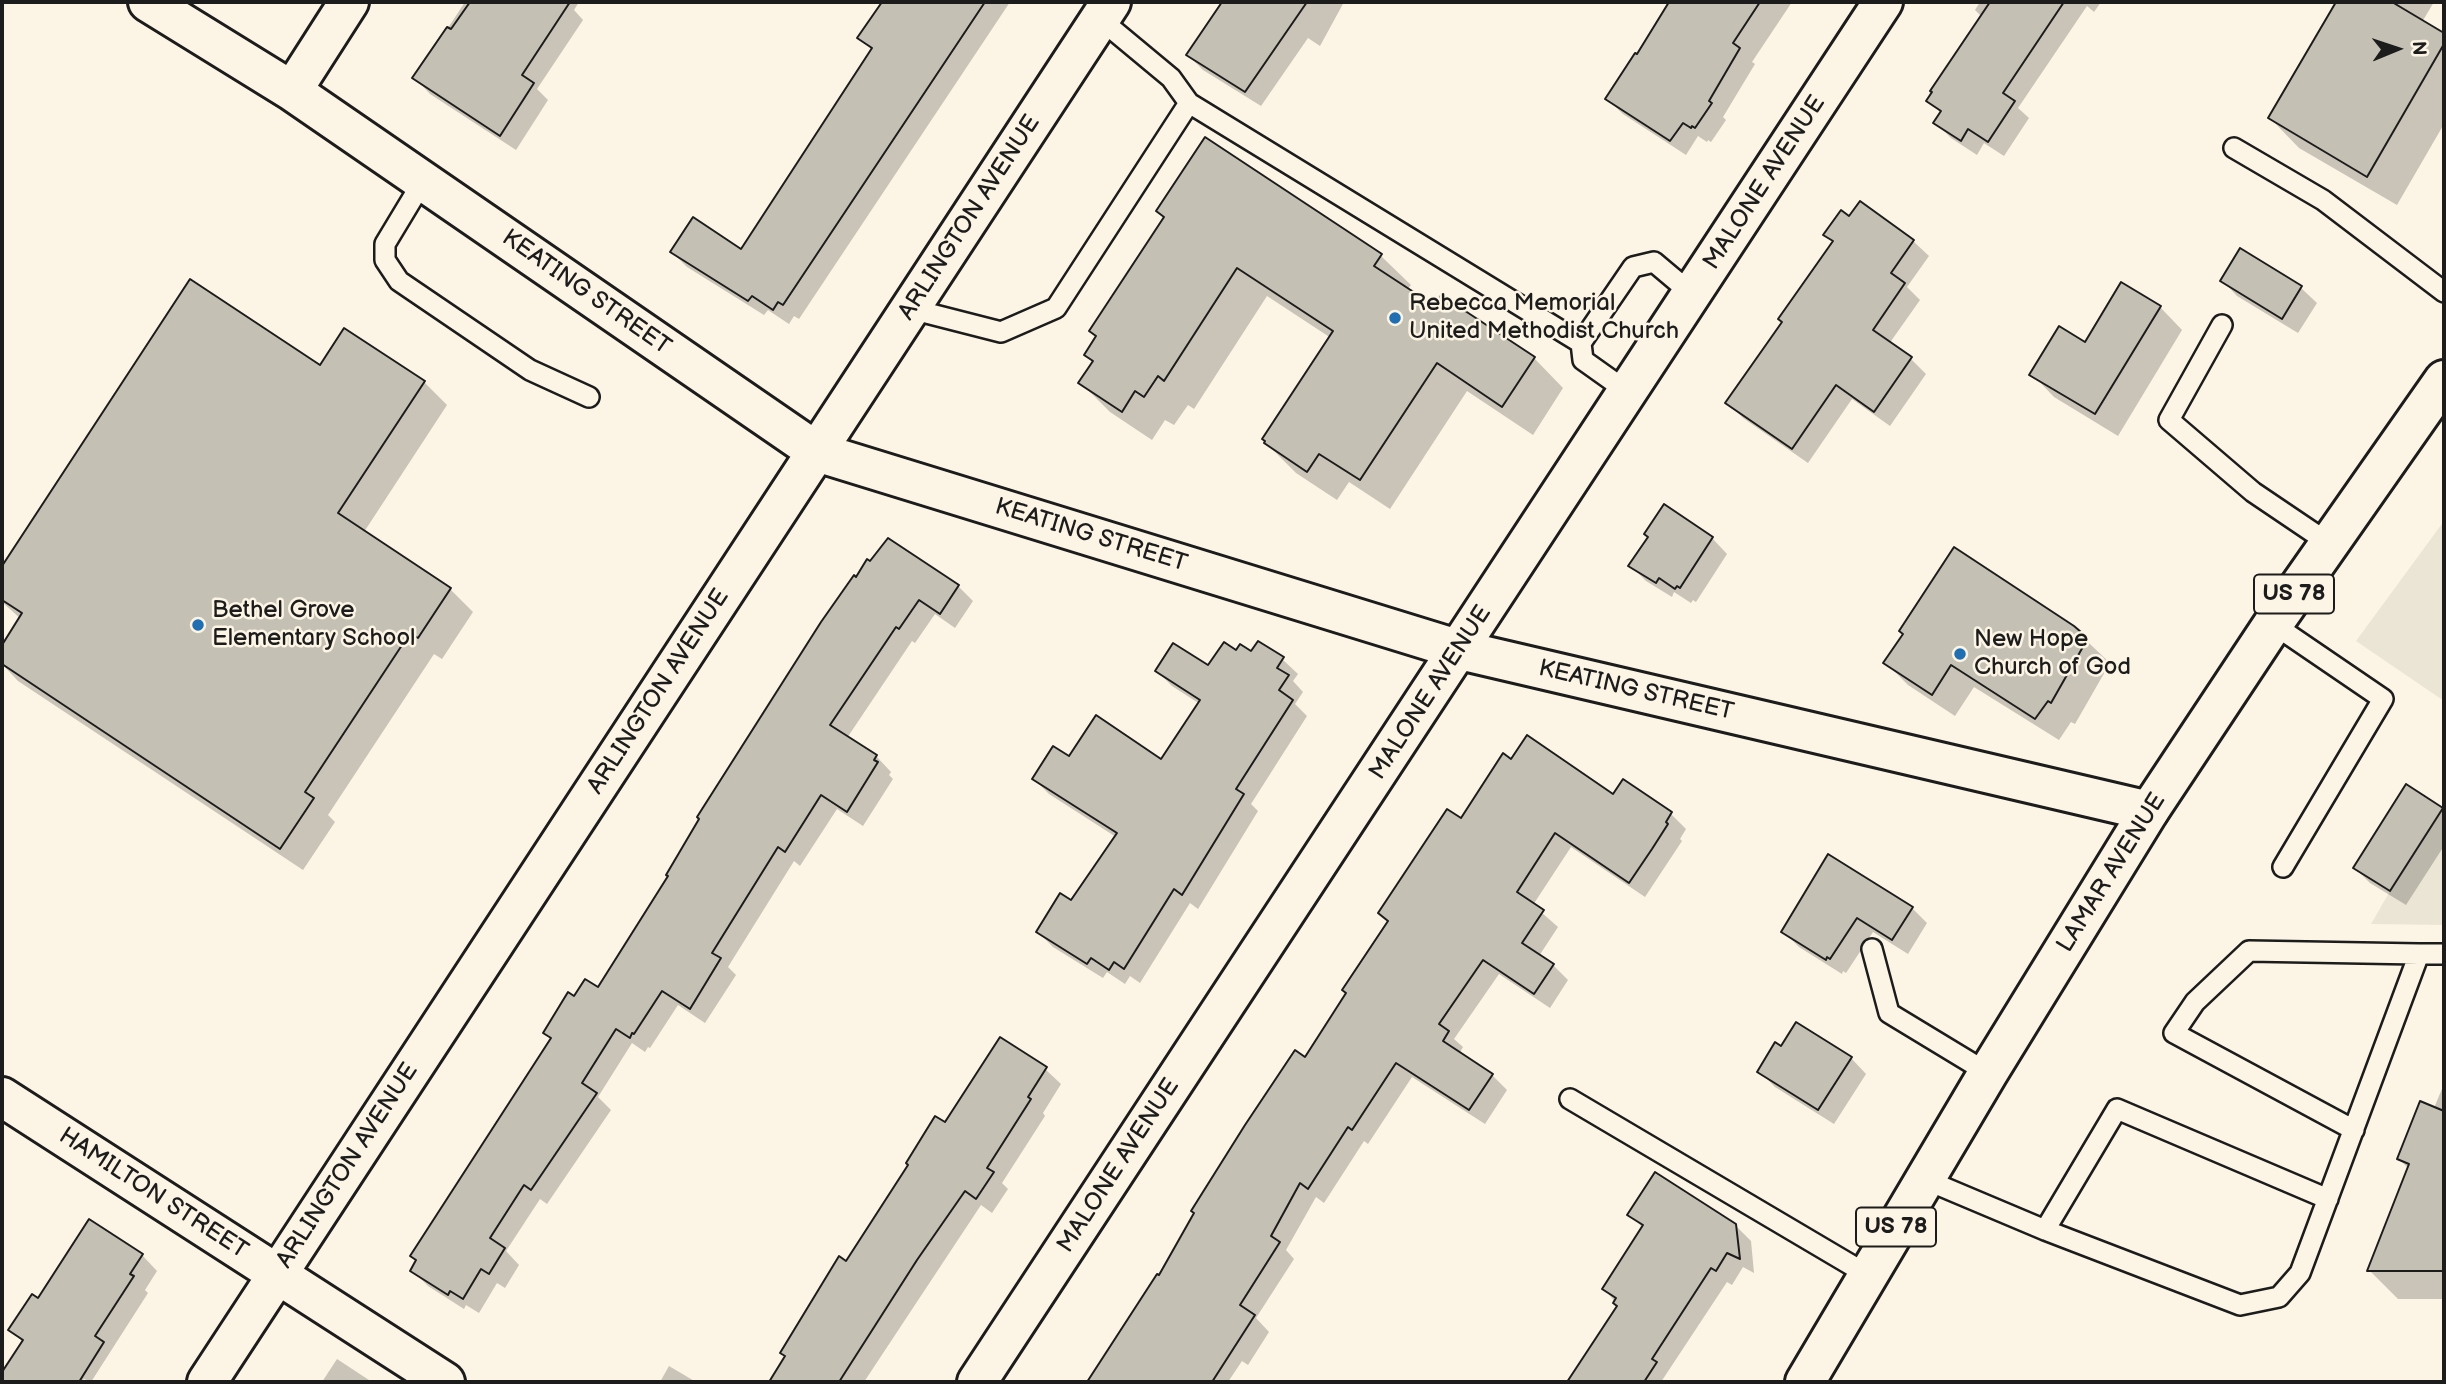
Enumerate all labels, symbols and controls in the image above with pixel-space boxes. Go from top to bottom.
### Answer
north arrow [2362,14,2432,84]
text: N [2407,41,2430,56]
street label: MALONE AVENUE [1698,91,1832,275]
street label: ARLINGTON AVENUE [893,110,1047,326]
street label: KEATING STREET [496,224,676,362]
place label: Rebecca Memorial United Methodist Church [1409,290,1679,346]
marker: Rebecca Memorial United Methodist Church [1387,310,1403,326]
street label: KEATING STREET [991,493,1191,579]
road number: US 78 [2254,574,2334,614]
street label: ARLINGTON AVENUE [582,584,736,800]
place label: Bethel Grove Elementary School [212,597,415,653]
street label: MALONE AVENUE [1364,601,1498,785]
marker: Bethel Grove Elementary School [190,617,206,633]
place label: New Hope Church of God [1974,626,2131,682]
marker: New Hope Church of God [1952,646,1968,662]
street label: KEATING STREET [1536,655,1736,727]
street label: LAMAR AVENUE [2052,788,2172,958]
street label: ARLINGTON AVENUE [271,1058,425,1274]
street label: MALONE AVENUE [1052,1074,1186,1258]
street label: HAMILTON STREET [53,1122,253,1266]
road number: US 78 [1856,1208,1936,1246]

